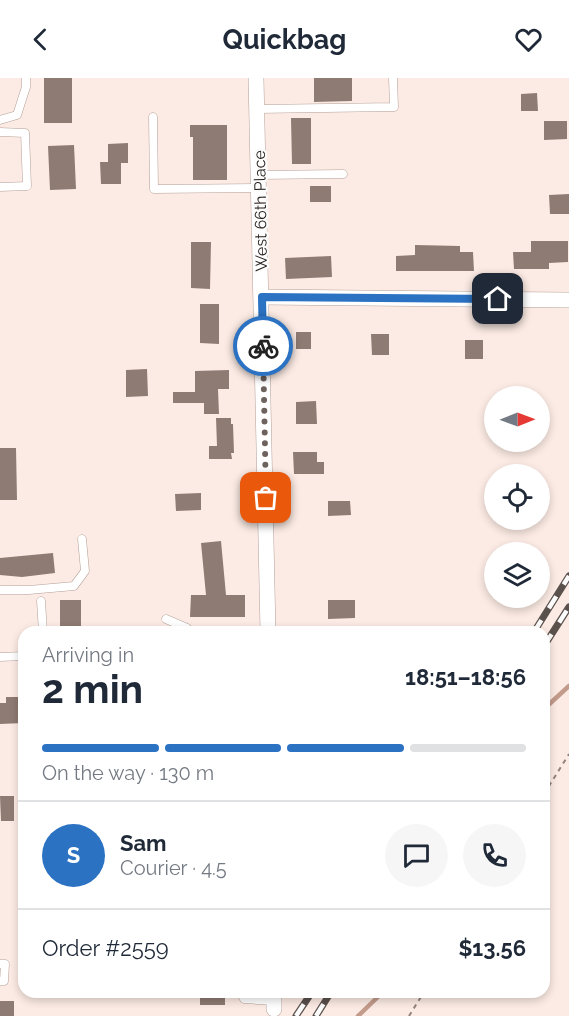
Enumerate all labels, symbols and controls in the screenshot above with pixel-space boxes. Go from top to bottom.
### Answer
icon: back [24,23,57,56]
icon: heart [512,23,545,56]
text: Quickbag [223,24,346,55]
street label: West 66th Place [250,150,271,272]
pin [472,273,523,324]
icon: home [481,282,514,315]
courier [233,316,293,376]
icon: bike [247,330,280,363]
north arrow [484,386,550,452]
map controls [484,386,550,608]
button: locate [484,464,550,530]
pin [240,472,291,523]
icon: bag [249,481,282,514]
button: layers [484,542,550,608]
text: Arriving in [42,643,134,667]
text: 18:51–18:56 [405,664,526,690]
text: 2 min [42,666,143,712]
text: On the way · 130 m [42,761,214,785]
button: chat [385,824,448,887]
button: phone [463,824,526,887]
text: Sam [120,830,167,856]
text: S [67,842,80,868]
text: Courier · 4.5 [120,856,227,880]
text: Order #2559 [42,935,169,961]
text: $13.56 [458,935,526,961]

